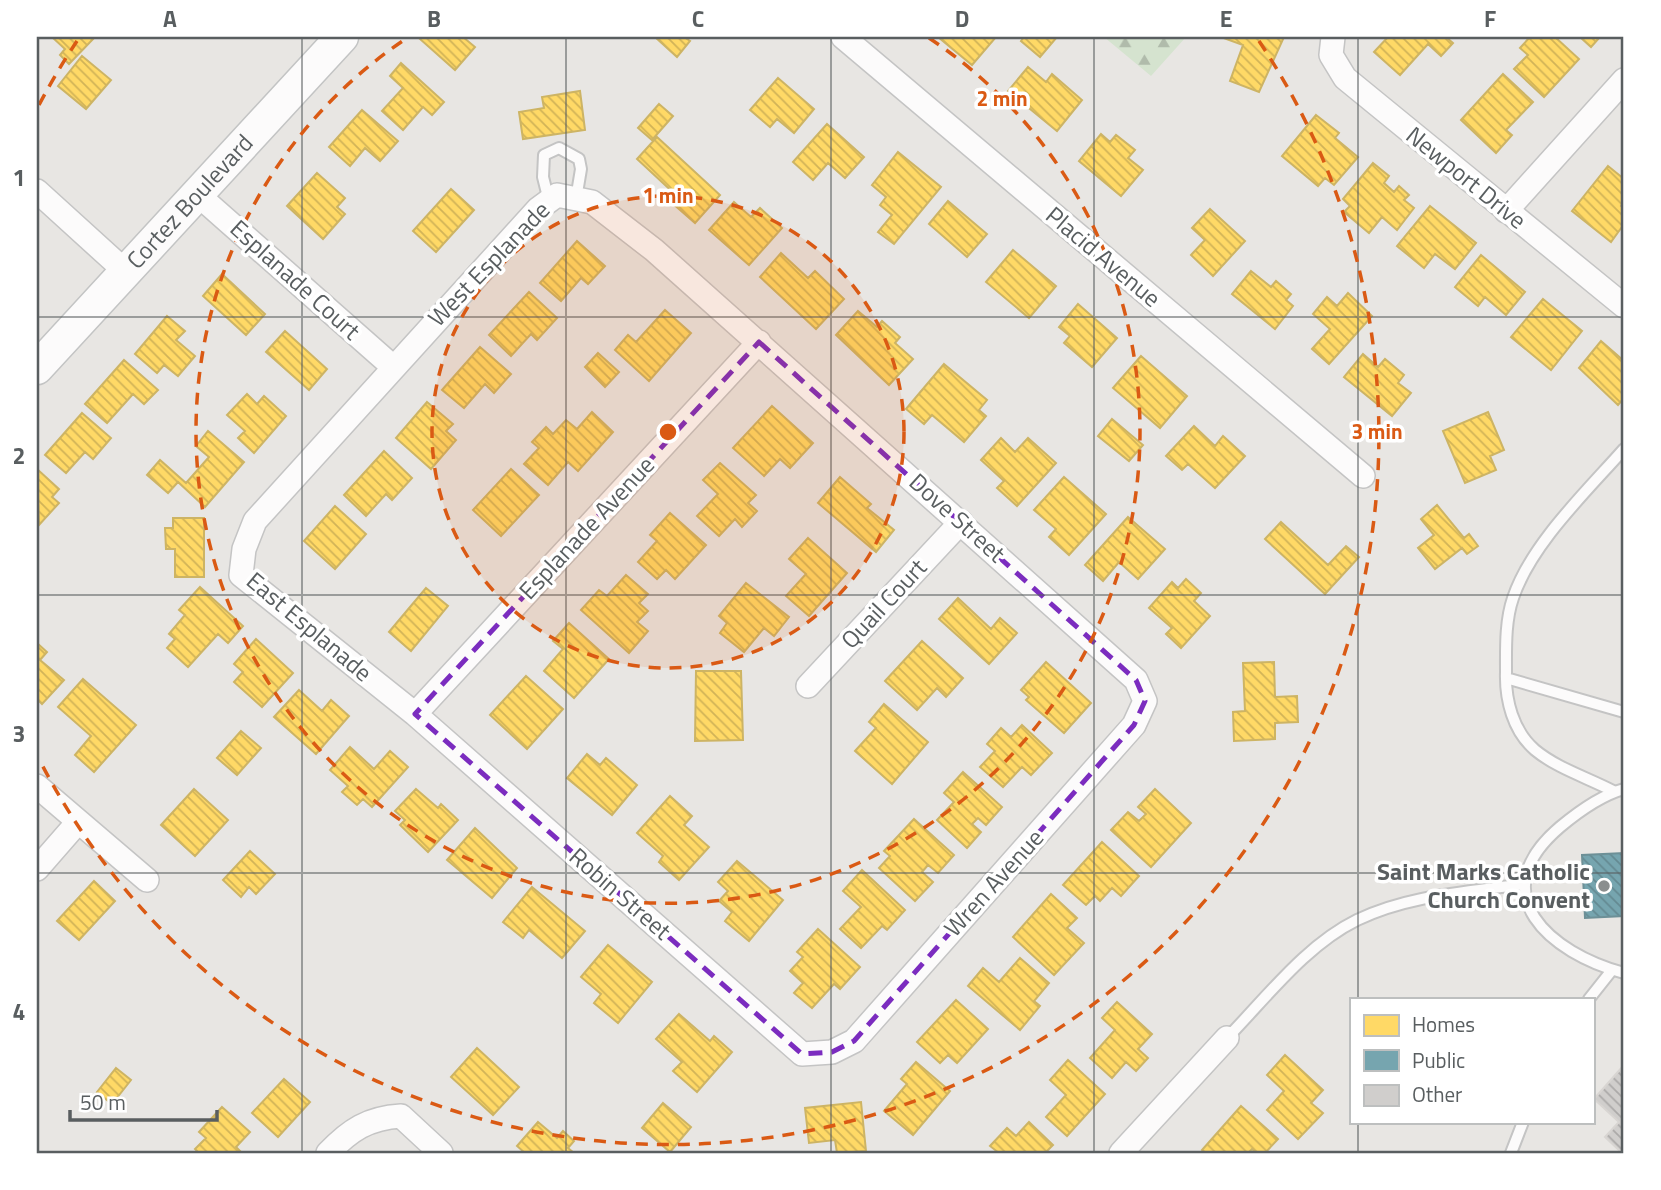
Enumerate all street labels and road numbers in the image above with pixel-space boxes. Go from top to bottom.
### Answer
street label: Newport Drive [1398,117,1535,237]
street label: Cortez Boulevard [118,126,261,277]
street label: West Esplanade [419,192,558,334]
street label: Placid Avenue [1038,197,1169,315]
street label: Esplanade Court [222,211,369,348]
street label: Esplanade Avenue [510,447,662,607]
street label: Dove Street [902,464,1014,571]
street label: Quail Court [832,550,935,656]
street label: East Esplanade [239,563,380,690]
street label: Wren Avenue [935,820,1052,944]
street label: Robin Street [562,839,680,948]

